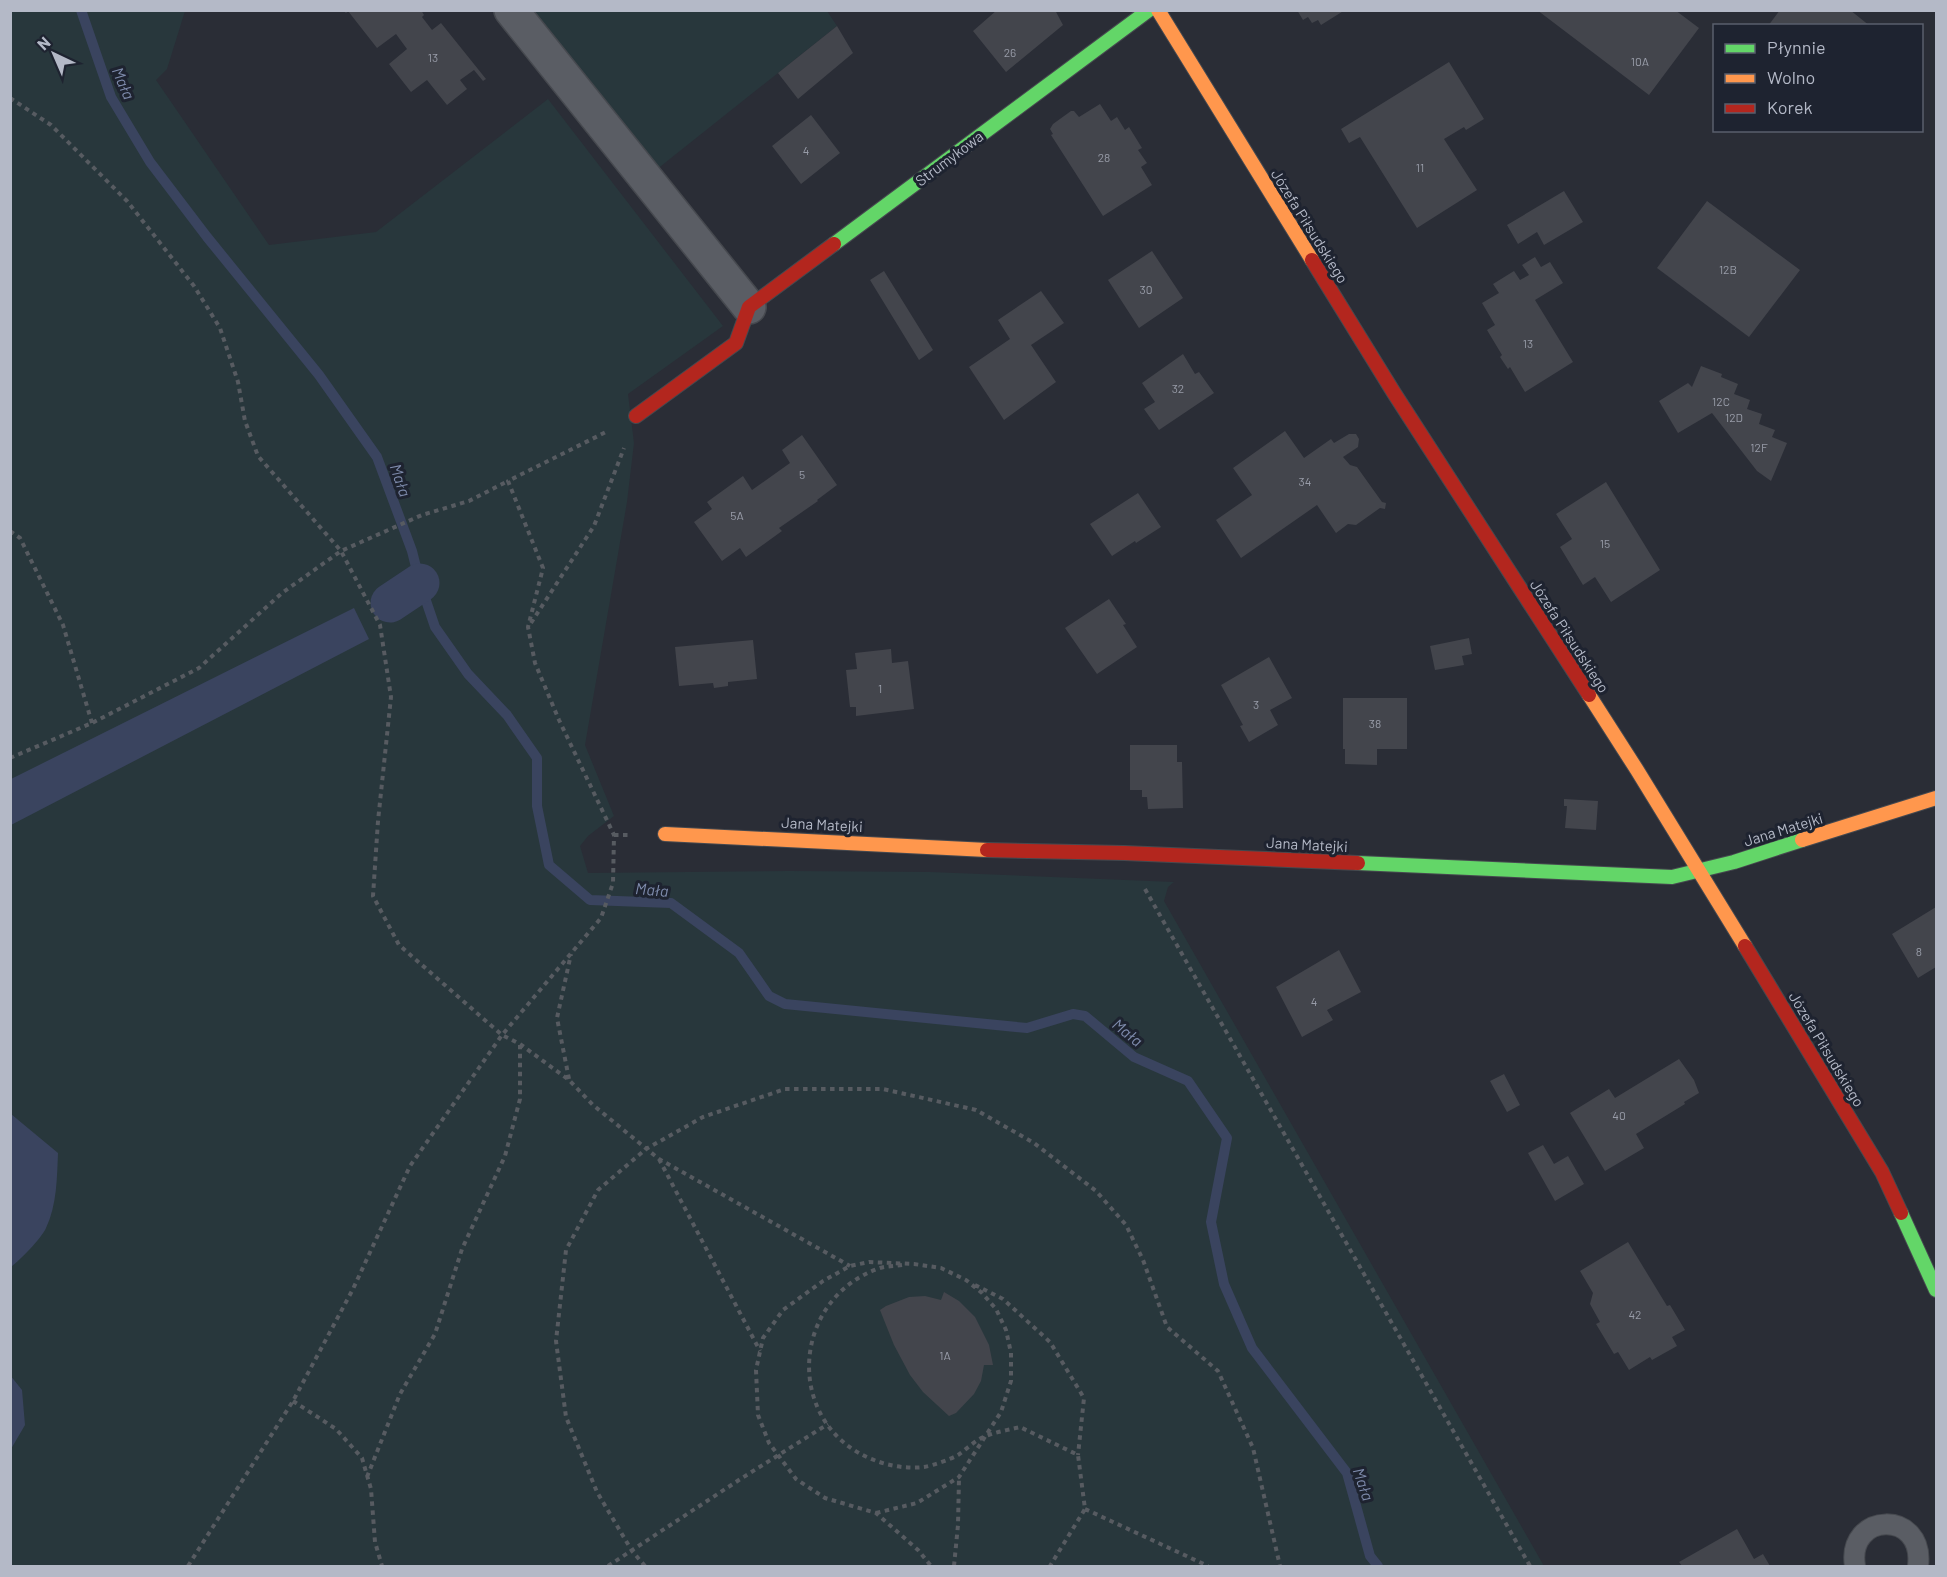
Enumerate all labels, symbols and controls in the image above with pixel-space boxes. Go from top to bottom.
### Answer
north arrow [24,24,84,84]
legend [1713,24,1923,132]
text: N [33,32,54,53]
text: Płynnie [1767,36,1826,58]
house number: 26 [1004,45,1016,59]
house number: 13 [428,50,438,64]
house number: 10A [1631,54,1649,68]
water label: Mała [109,64,139,102]
text: Wolno [1767,66,1815,88]
text: Korek [1767,96,1813,118]
street label: Strumykowa [912,127,986,189]
house number: 4 [803,143,809,157]
house number: 28 [1098,150,1110,164]
house number: 11 [1416,160,1424,174]
street label: Józefa Piłsudskiego [1268,166,1352,286]
house number: 12B [1719,262,1737,276]
house number: 30 [1140,282,1152,296]
house number: 13 [1523,336,1533,350]
house number: 32 [1172,381,1184,395]
house number: 12C [1712,394,1730,408]
house number: 12D [1725,410,1743,424]
house number: 12F [1750,440,1768,454]
water label: Mała [387,461,415,499]
house number: 5 [799,467,805,481]
house number: 34 [1299,474,1311,488]
house number: 5A [730,508,744,522]
house number: 15 [1600,536,1610,550]
street label: Józefa Piłsudskiego [1527,576,1613,696]
house number: 1 [878,681,882,695]
house number: 3 [1253,697,1259,711]
house number: 38 [1369,716,1381,730]
street label: Jana Matejki [1741,808,1825,850]
street label: Jana Matejki [781,813,863,835]
street label: Jana Matejki [1266,833,1348,855]
water label: Mała [635,878,669,900]
house number: 8 [1916,944,1922,958]
street label: Józefa Piłsudskiego [1786,988,1868,1110]
house number: 4 [1311,994,1317,1008]
water label: Mała [1109,1014,1147,1050]
house number: 40 [1612,1108,1626,1122]
house number: 42 [1628,1307,1642,1321]
house number: 1A [939,1348,951,1362]
water label: Mała [1350,1465,1378,1503]

